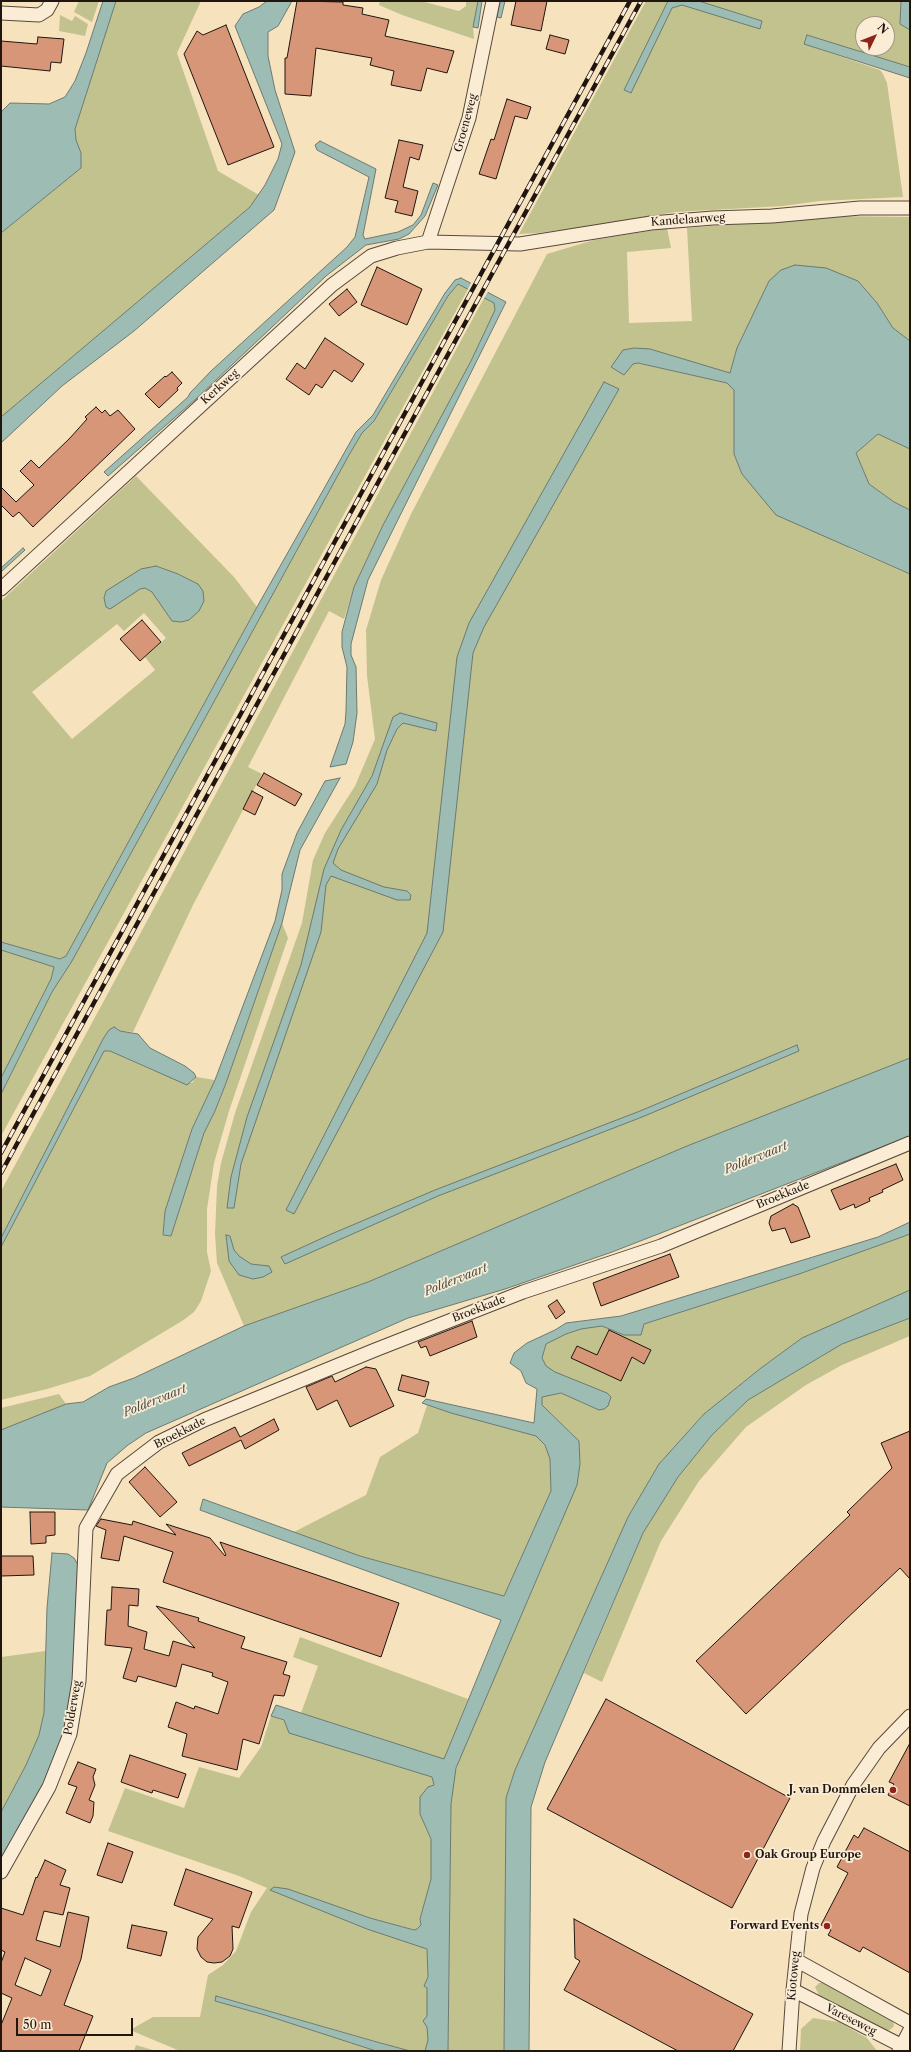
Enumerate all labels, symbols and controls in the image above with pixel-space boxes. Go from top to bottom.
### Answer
north arrow [855,16,895,56]
text: N [875,20,891,37]
street label: Groeneweg [452,92,480,154]
street label: Kandelaarweg [650,211,726,229]
street label: Kerkweg [199,367,241,407]
water label: Poldervaart [722,1139,790,1177]
street label: Broekkade [754,1178,812,1212]
water label: Poldervaart [422,1261,490,1299]
street label: Broekkade [450,1293,508,1325]
water label: Poldervaart [121,1382,189,1420]
street label: Broekkade [152,1414,208,1452]
street label: Polderweg [62,1680,84,1736]
place label: J. van Dommelen [789,1783,885,1797]
marker: J. van Dommelen [888,1785,898,1795]
place label: Oak Group Europe [755,1848,861,1862]
marker: Oak Group Europe [742,1850,752,1860]
place label: Forward Events [730,1919,819,1933]
marker: Forward Events [822,1921,832,1931]
street label: Kiotoweg [785,1951,803,2001]
street label: Vareseweg [824,2002,878,2038]
scale bar [18,2010,135,2036]
text: 50 m [23,2017,52,2032]

